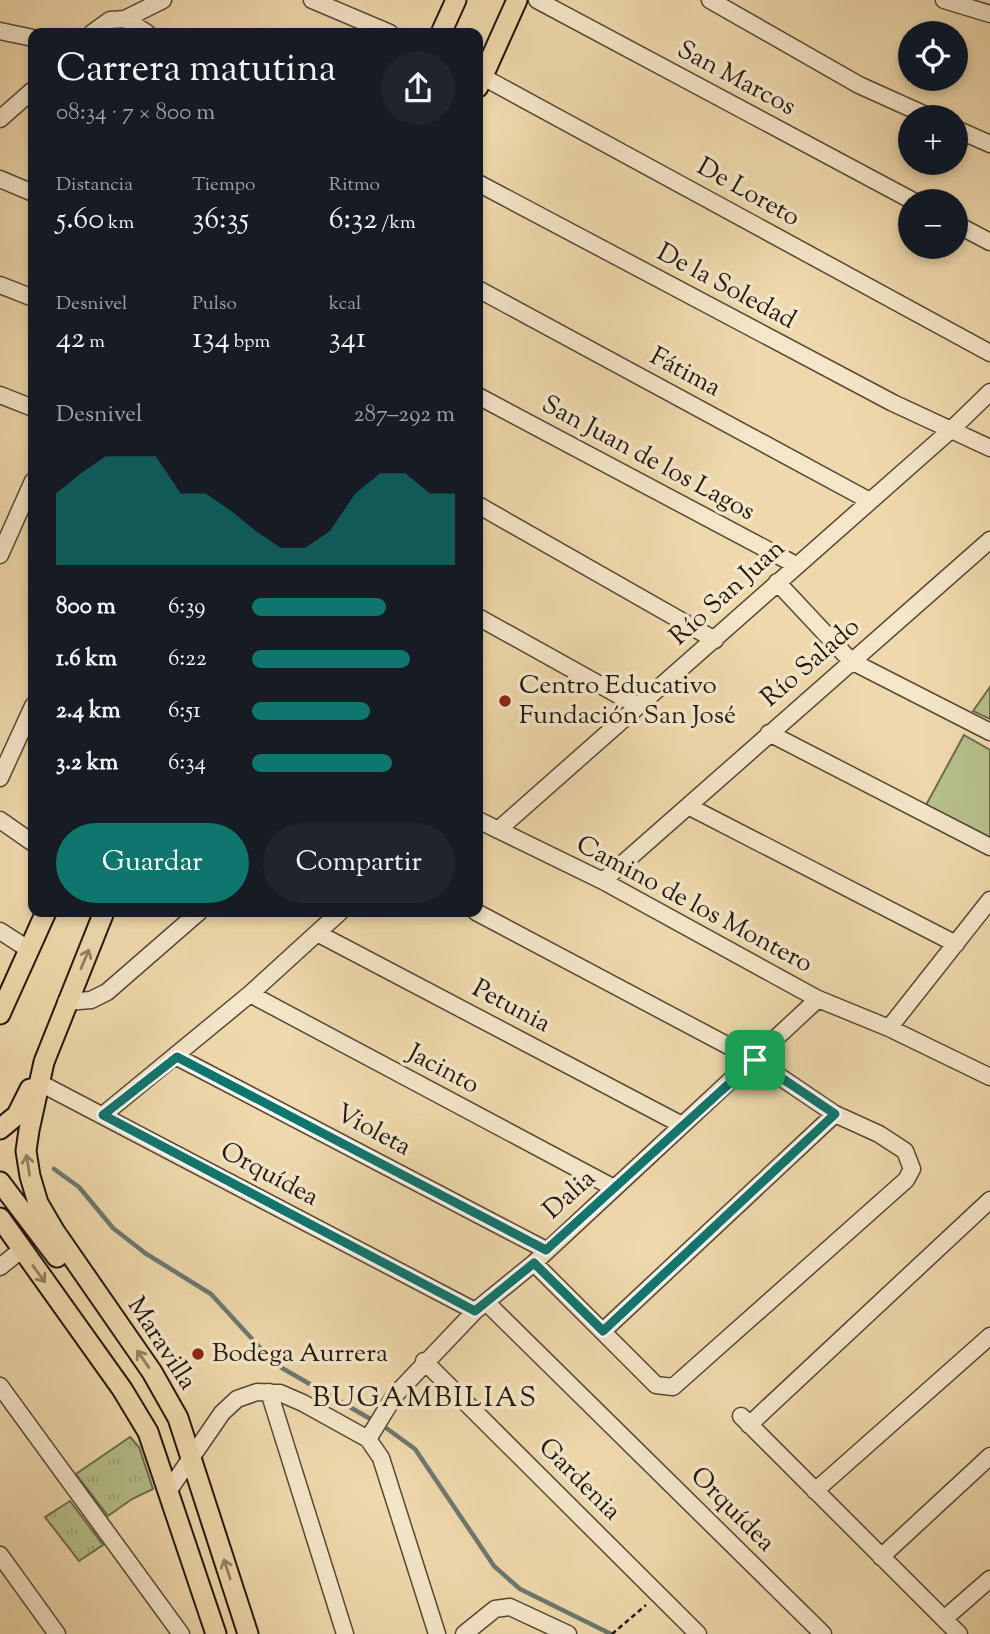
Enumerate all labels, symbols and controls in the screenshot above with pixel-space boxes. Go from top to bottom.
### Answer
map controls [898,21,968,259]
button: locate [898,21,968,91]
street label: San Marcos [670,32,802,126]
text: Carrera matutina [56,44,336,98]
button: share [381,51,455,125]
text: 08:34 · 7 × 800 m [56,97,215,130]
button: + [898,105,968,175]
street label: De Loreto [690,149,806,237]
text: Distancia [56,172,133,199]
text: Tiempo [192,172,255,199]
text: Ritmo [329,172,380,199]
button: − [898,189,968,259]
text: 5.60 [56,199,104,242]
text: 36:35 [192,199,249,242]
text: 6:32 [329,199,377,242]
text: km [104,210,134,237]
text: /km [377,210,416,237]
street label: De la Soledad [650,235,802,339]
text: Desnivel [56,291,127,318]
text: Pulso [192,291,237,318]
text: kcal [329,291,361,318]
text: 42 [56,318,85,361]
text: 134 [192,318,230,361]
text: 341 [329,318,366,361]
text: m [85,329,105,356]
text: bpm [230,329,270,356]
street label: Fátima [643,339,727,407]
street label: San Juan de los Lagos [535,387,761,531]
text: Desnivel [56,399,142,432]
text: 287–292 m [354,399,455,432]
street label: Río San Juan [662,531,794,655]
text: 800 m [56,591,116,624]
text: 6:39 [168,591,205,624]
street label: Río Salado [753,609,869,717]
text: 1.6 km [56,643,117,676]
text: 6:22 [168,643,207,676]
place label: Centro Educativo Fundación San José [519,668,736,735]
marker: Centro Educativo Fundación San José [497,693,513,709]
text: 2.4 km [56,695,121,728]
text: 6:51 [168,695,201,728]
text: 3.2 km [56,747,118,780]
text: 6:34 [168,747,206,780]
button: Guardar [56,823,249,903]
button: Compartir [263,823,455,903]
street label: Camino de los Montero [569,827,819,983]
one-way arrow [79,949,92,970]
street label: Petunia [465,971,557,1043]
pin [725,1030,785,1090]
street label: Jacinto [399,1035,485,1104]
icon: arrive [736,1041,774,1079]
street label: Violeta [329,1096,417,1166]
street label: Orquídea [213,1134,325,1216]
one-way arrow [22,1154,35,1177]
street label: Dalia [536,1161,604,1229]
one-way arrow [32,1264,46,1283]
street label: Maravilla [117,1290,205,1398]
place label: Bodega Aurrera [212,1336,388,1373]
marker: Bodega Aurrera [190,1346,206,1362]
one-way arrow [136,1350,150,1369]
district label: BUGAMBILIAS [312,1379,538,1419]
street label: Gardenia [529,1430,629,1530]
street label: Orquídea [681,1459,783,1561]
one-way arrow [220,1558,233,1580]

